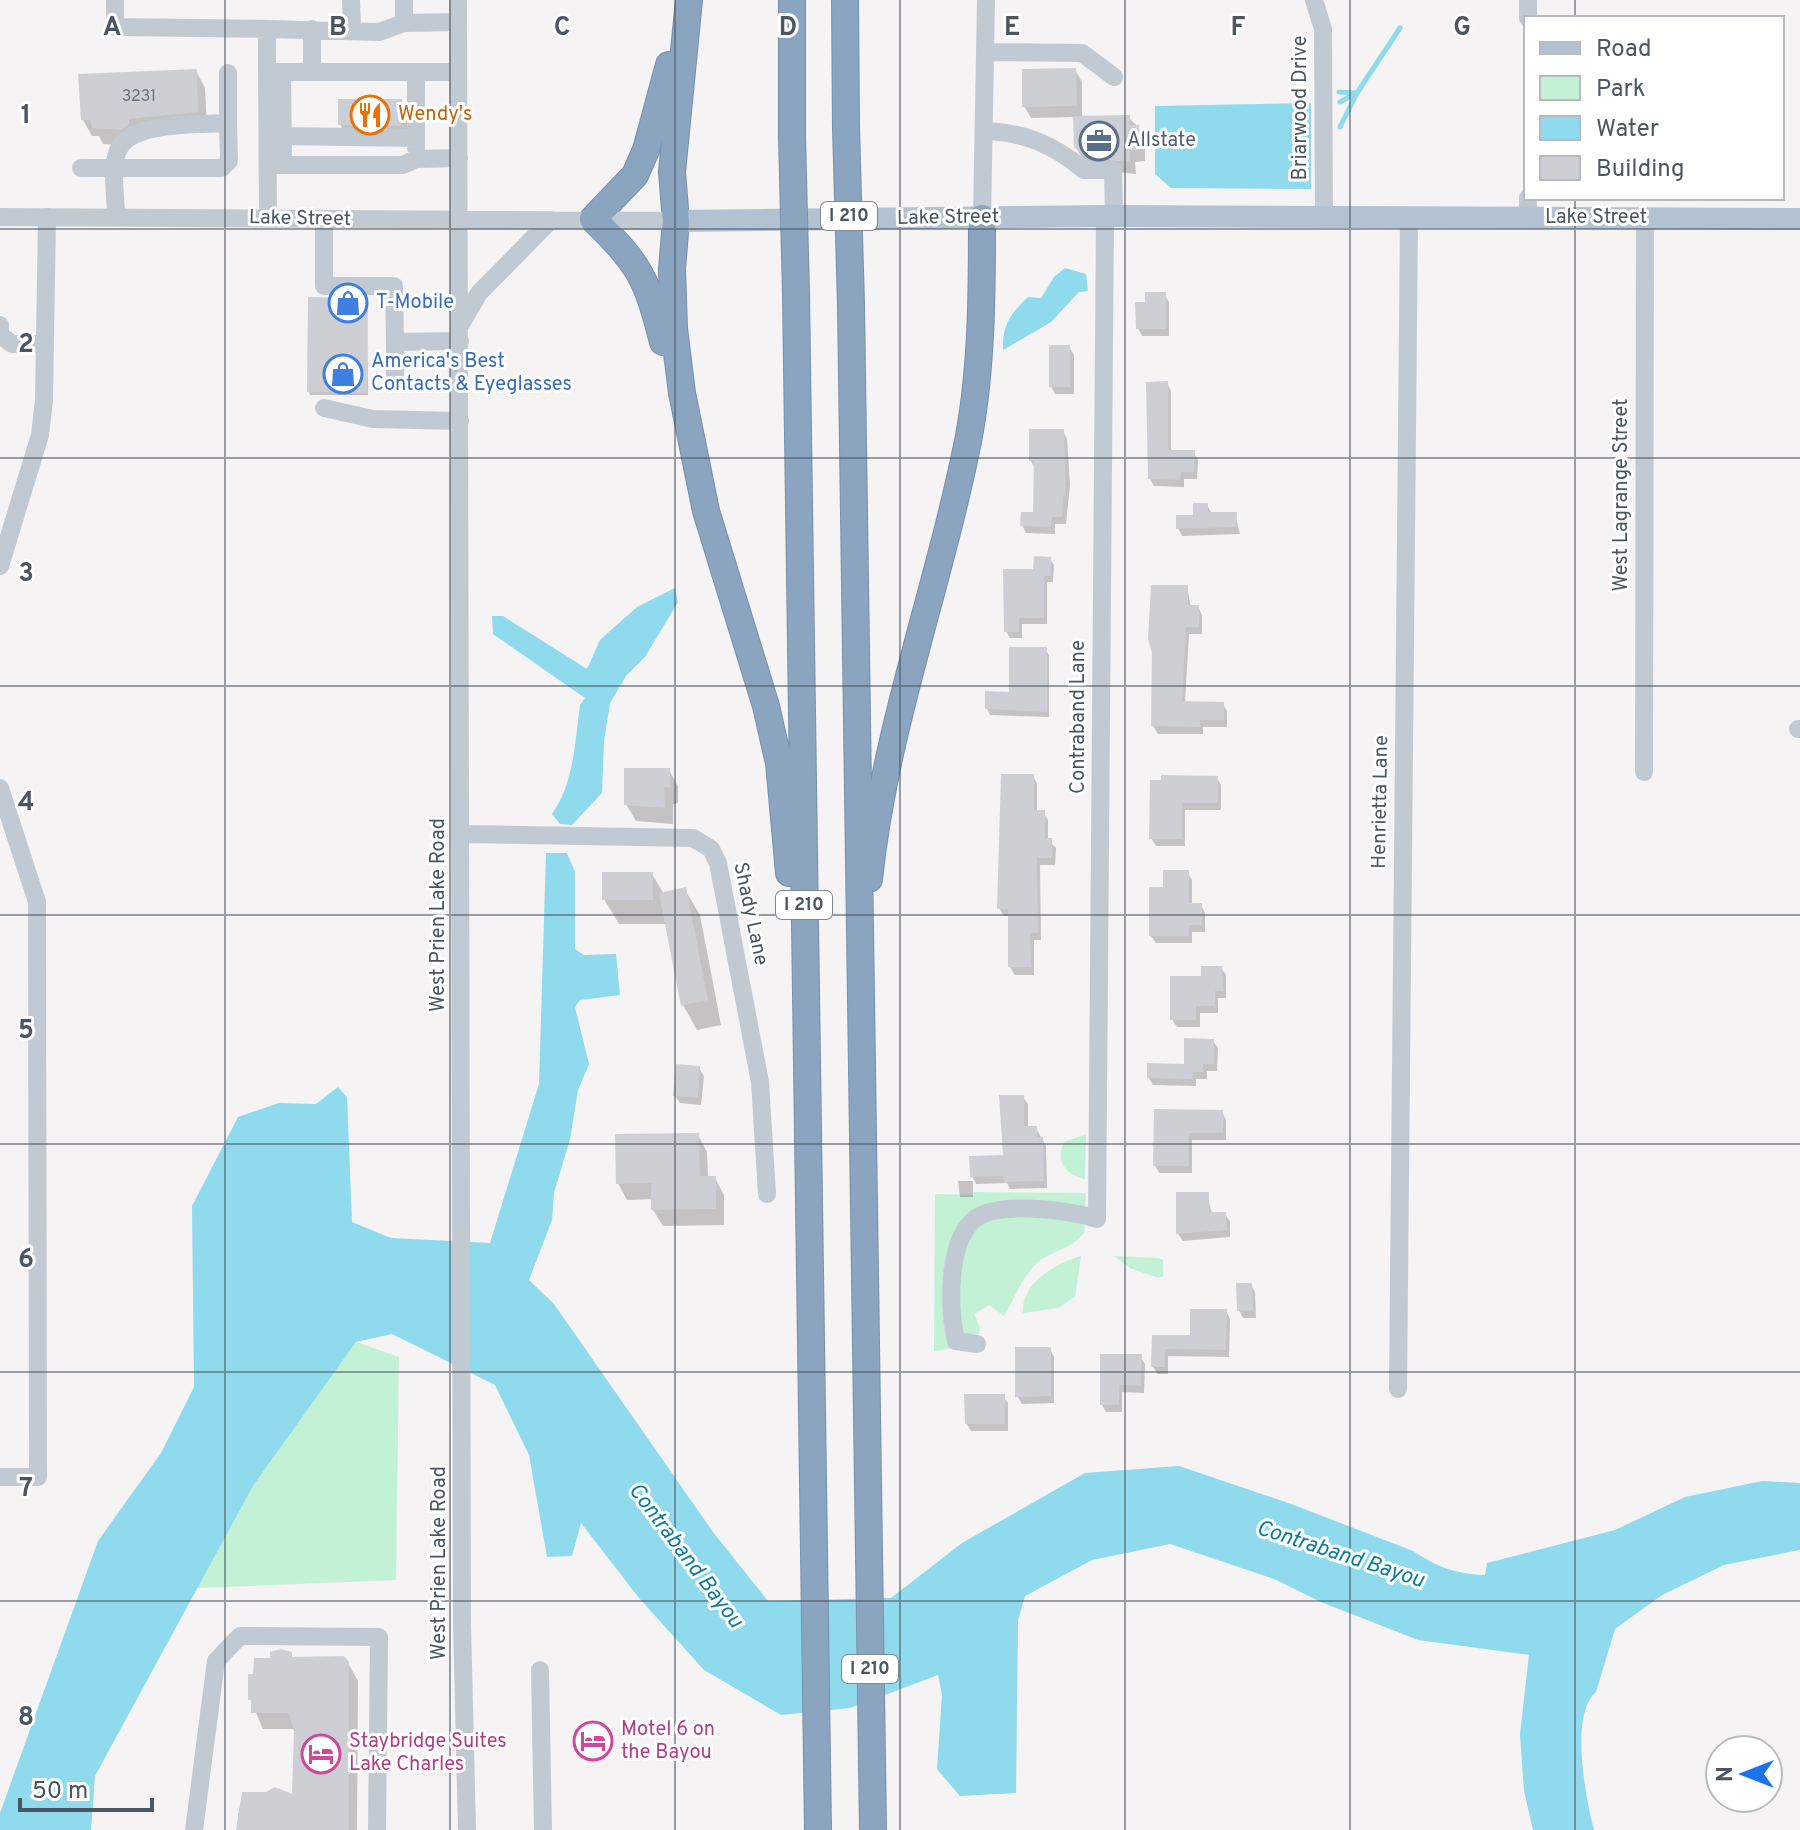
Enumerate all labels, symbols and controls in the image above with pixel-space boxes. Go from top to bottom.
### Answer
text: A [103,12,121,45]
text: B [329,12,347,45]
text: C [554,12,570,45]
text: D [779,12,797,45]
text: E [1004,12,1020,45]
text: F [1231,12,1246,45]
text: G [1453,12,1471,45]
legend [1524,16,1784,200]
text: Road [1596,35,1652,65]
street label: Briarwood Drive [1288,36,1314,180]
text: Park [1596,75,1646,105]
house number: 3231 [122,87,156,107]
restaurant icon: Wendy's [349,94,391,136]
text: 1 [21,100,31,133]
place label: Wendy's [398,102,472,128]
text: Water [1596,115,1659,145]
office icon: Allstate [1078,120,1120,162]
place label: Allstate [1127,128,1196,154]
text: Building [1596,155,1685,185]
road number: I 210 [821,202,877,230]
street label: Lake Street [897,204,999,232]
street label: Lake Street [249,205,351,233]
street label: Lake Street [1545,205,1647,231]
shop icon: T-Mobile [327,282,369,324]
place label: T-Mobile [376,290,454,316]
text: 2 [18,329,34,362]
place label: America's Best Contacts & Eyeglasses [371,349,572,398]
shop icon: America's Best Contacts & Eyeglasses [322,353,364,395]
street label: West Lagrange Street [1609,398,1635,592]
text: 3 [18,558,34,591]
street label: Contraband Lane [1066,640,1092,794]
street label: Henrietta Lane [1367,735,1395,869]
text: 4 [18,787,34,820]
street label: West Prien Lake Road [426,818,452,1012]
street label: Shady Lane [726,860,774,968]
road number: I 210 [776,891,832,919]
text: 5 [18,1015,34,1048]
text: 6 [18,1244,34,1277]
street label: West Prien Lake Road [427,1466,453,1660]
text: 7 [19,1473,33,1506]
water label: Contraband Bayou [622,1478,749,1635]
water label: Contraband Bayou [1253,1515,1428,1595]
road number: I 210 [842,1655,898,1683]
text: 8 [18,1702,34,1735]
place label: Motel 6 on the Bayou [621,1717,715,1766]
hotel icon: Motel 6 on the Bayou [572,1720,614,1762]
place label: Staybridge Suites Lake Charles [349,1729,507,1778]
hotel icon: Staybridge Suites Lake Charles [300,1733,342,1775]
north arrow [1704,1734,1784,1814]
scale bar [20,1762,152,1812]
text: N [1713,1766,1740,1782]
text: 50 m [32,1777,88,1807]

